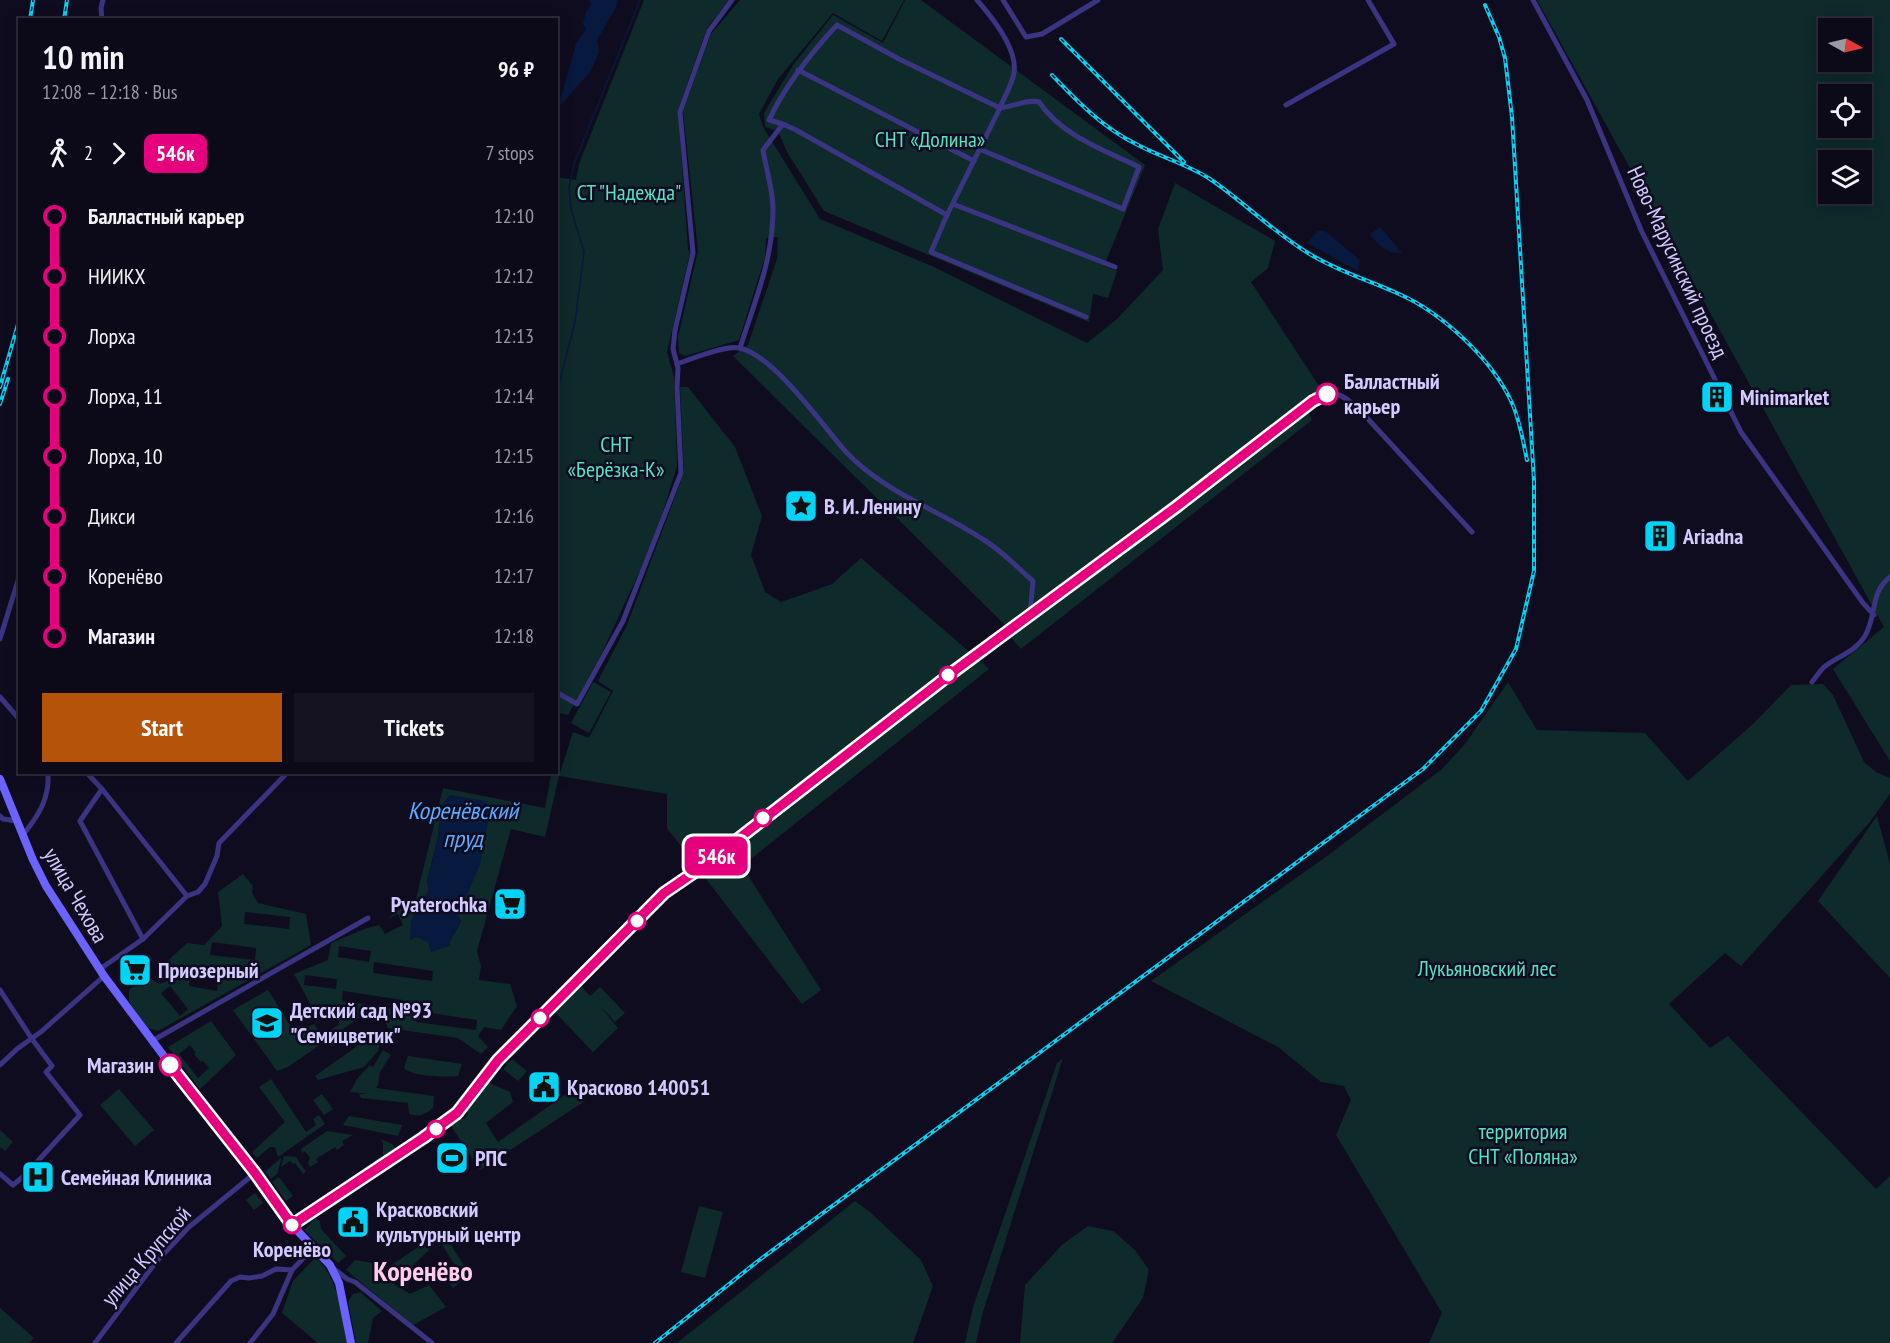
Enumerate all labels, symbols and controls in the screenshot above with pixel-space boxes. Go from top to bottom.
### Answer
north arrow [1818,18,1872,72]
map controls [1818,18,1872,204]
text: 10 min [42,35,124,78]
text: 96 ₽ [498,55,534,83]
text: 12:08 – 12:18 · Bus [42,79,177,105]
button: locate [1818,84,1872,138]
park label: СНТ «Долина» [875,125,985,153]
icon: walk [42,137,75,170]
icon: forward [102,137,135,170]
text: 2 [84,140,93,166]
text: 546к [156,140,195,167]
text: 7 stops [485,140,534,166]
button: layers [1818,150,1872,204]
street label: Ново-Марусинский проезд [1621,161,1735,363]
park label: СТ "Надежда" [577,178,681,206]
text: Балластный карьер [88,202,244,230]
text: 12:10 [494,203,534,229]
text: НИИКХ [88,262,145,290]
text: 12:12 [494,263,534,289]
text: Лорха [88,322,136,350]
text: 12:13 [494,323,534,349]
place label: Балластный карьер [1344,367,1440,420]
building icon: Minimarket [1699,379,1735,415]
text: Лорха, 11 [88,382,163,410]
text: 12:14 [494,383,534,409]
marker: Балластный карьер [1316,383,1338,405]
place label: Minimarket [1740,383,1830,411]
park label: СНТ «Берёзка-К» [568,430,664,483]
text: Лорха, 10 [88,442,163,470]
text: 12:15 [494,443,534,469]
place icon: В. И. Ленину [783,488,819,524]
place label: В. И. Ленину [824,492,922,520]
text: Дикси [88,502,135,530]
text: 12:16 [494,503,534,529]
building icon: Ariadna [1642,518,1678,554]
place label: Ariadna [1682,522,1743,550]
text: Коренёво [88,562,163,590]
text: 12:17 [494,563,534,589]
text: Магазин [88,622,155,650]
text: 12:18 [494,623,534,649]
unlabelled marker [939,666,957,684]
button: Start [42,693,282,762]
button: Tickets [294,693,534,762]
water label: Коренёвский пруд [408,795,521,854]
unlabelled marker [754,809,772,827]
line badge: 546к [674,836,758,876]
street label: улица Чехова [38,842,114,948]
text: 546к [697,843,735,870]
supermarket icon: Pyaterochka [492,886,528,922]
place label: Pyaterochka [391,890,487,918]
unlabelled marker [628,912,646,930]
supermarket icon: Приозерный [117,952,153,988]
park label: Лукьяновский лес [1417,954,1556,982]
place label: Приозерный [158,956,259,984]
place label: Детский сад №93 "Семицветик" [290,996,432,1049]
school or university icon: Детский сад №93 "Семицветик" [249,1005,285,1041]
unlabelled marker [531,1009,549,1027]
place label: Магазин [87,1051,154,1079]
marker: Магазин [159,1054,181,1076]
public building icon: Красково 140051 [526,1069,562,1105]
place label: Красково 140051 [567,1073,710,1101]
park label: территория СНТ «Поляна» [1468,1117,1578,1170]
unlabelled marker [427,1120,445,1138]
sports icon: РПС [434,1140,470,1176]
place label: РПС [475,1144,507,1172]
hospital icon: Семейная Клиника [20,1159,56,1195]
place label: Семейная Клиника [61,1163,212,1191]
place label: Красковский культурный центр [376,1195,521,1248]
street label: улица Крупской [95,1200,197,1312]
public building icon: Красковский культурный центр [335,1204,371,1240]
marker: Коренёво [283,1216,301,1234]
place label: Коренёво [253,1235,331,1263]
district label: Коренёво [373,1252,473,1289]

